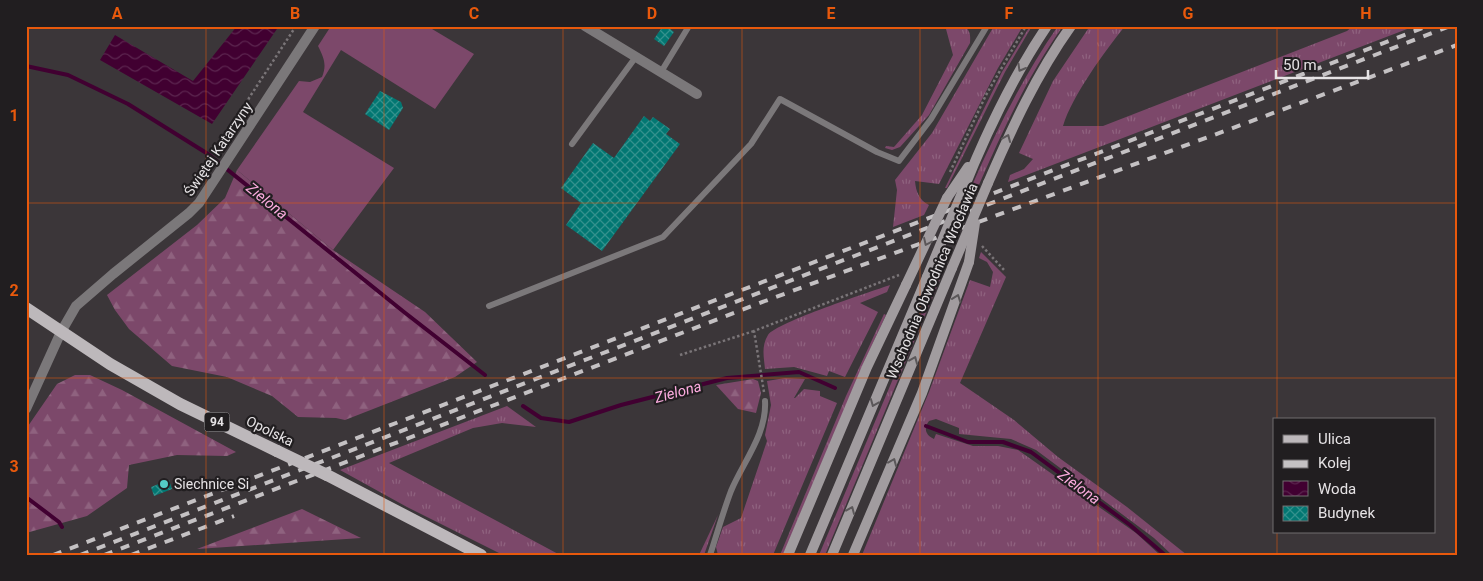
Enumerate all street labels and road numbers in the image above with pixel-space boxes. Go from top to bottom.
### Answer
street label: Świętej Katarzyny [180,98,256,199]
street label: Wschodnia Obwodnica Wrocławia [883,181,981,381]
road number: 94 [204,412,230,432]
street label: Opolska [244,413,296,449]

